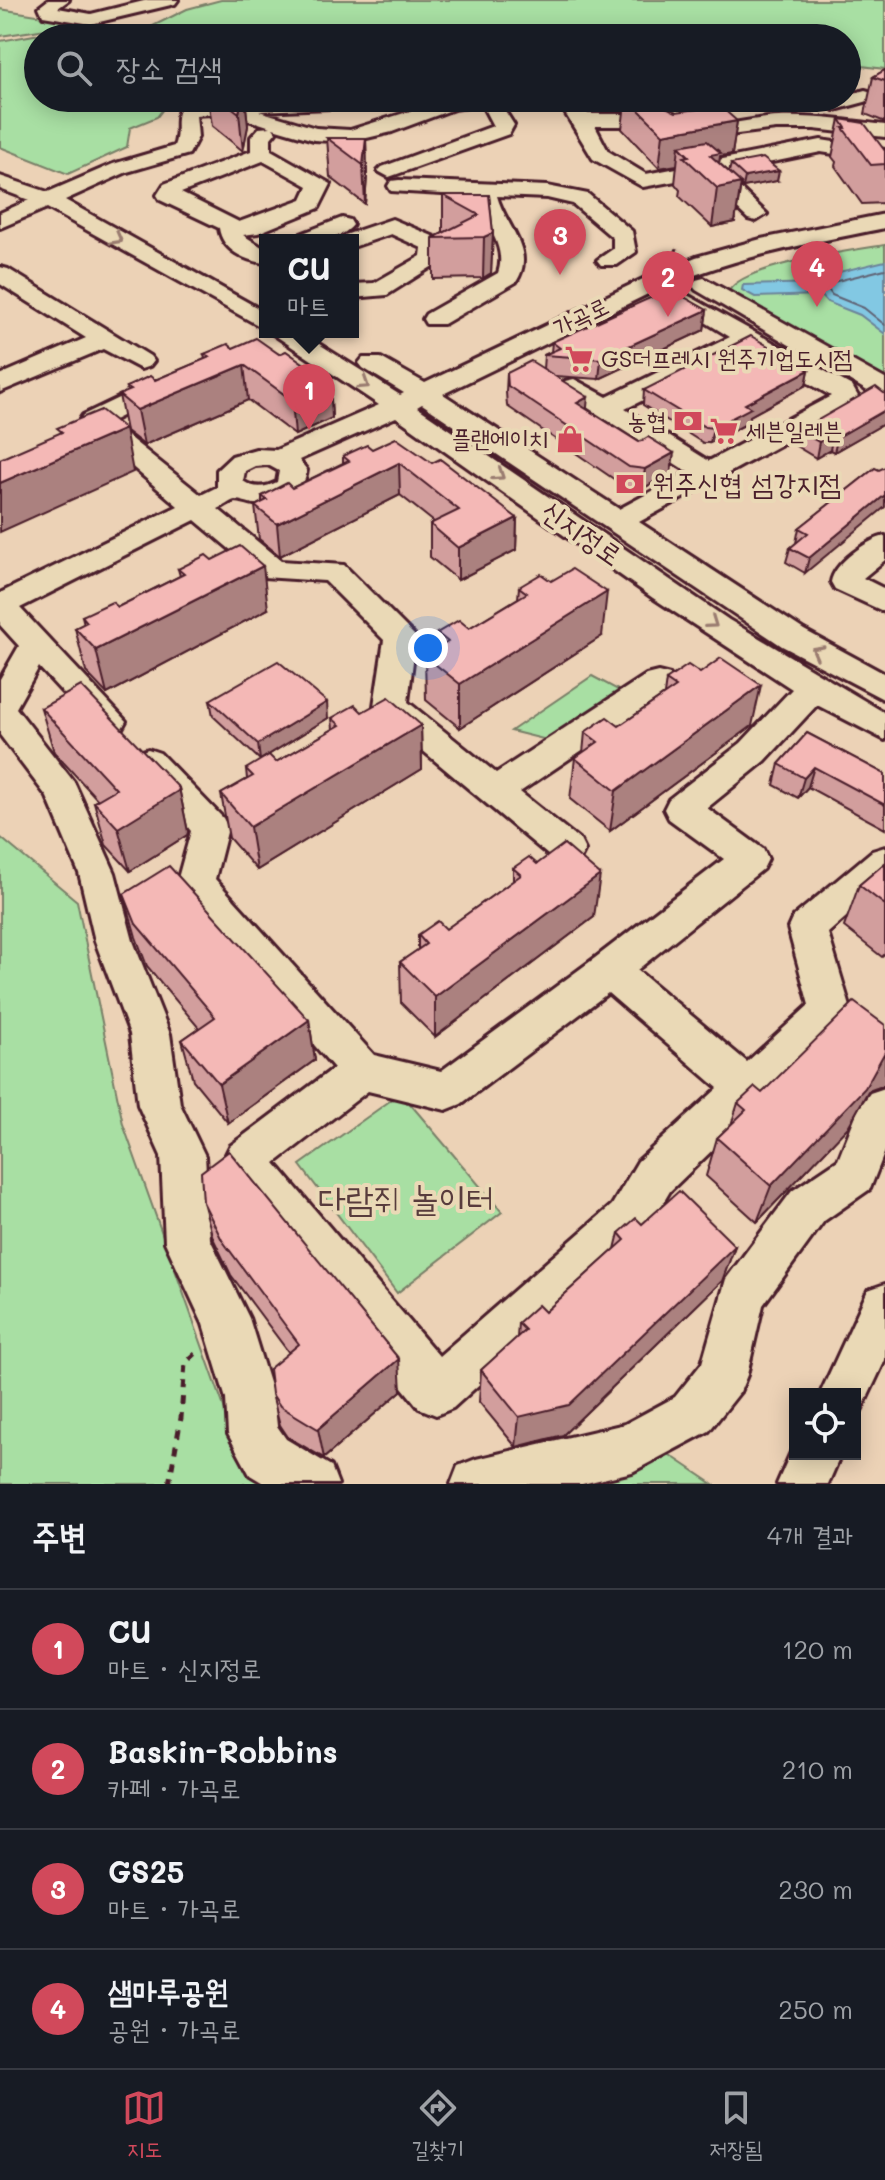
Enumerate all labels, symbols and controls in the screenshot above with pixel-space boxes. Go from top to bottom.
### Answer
search box [24,24,861,112]
icon: search [52,46,96,90]
text: 장소 검색 [116,47,222,87]
pin: 3 [534,209,586,275]
one-way arrow [108,229,123,245]
popup [259,234,359,338]
pin: 4 [791,241,843,307]
text: CU [287,248,331,288]
pin: 2 [642,251,694,317]
text: 마트 [287,288,329,322]
street label: 가곡로 [548,289,613,342]
place label: GS더프레시 원주기업도시점 [601,342,852,373]
supermarket icon: GS더프레시 원주기업도시점 [564,344,594,374]
pin: 1 [283,364,335,430]
one-way arrow [355,375,369,390]
place label: 농협 [627,404,666,435]
bank icon: 농협 [673,406,703,436]
place label: 세븐일레븐 [746,414,843,445]
supermarket icon: 세븐일레븐 [709,416,739,446]
place label: 플랜에이치 [451,422,548,453]
shop icon: 플랜에이치 [555,424,585,454]
one-way arrow [490,465,504,480]
place label: 원주신협 섬강지점 [652,465,841,501]
bank icon: 원주신협 섬강지점 [615,469,645,499]
street label: 신지정로 [535,492,630,573]
one-way arrow [704,613,718,628]
your location [408,628,448,668]
one-way arrow [810,645,825,660]
park label: 다람쥐 놀이터 [318,1175,494,1220]
map controls [789,1388,861,1460]
button: locate [789,1388,861,1460]
text: 주변 [32,1512,87,1557]
text: 4개 결과 [767,1518,853,1552]
text: CU [108,1611,151,1651]
text: 1 [52,1632,64,1666]
text: 120 m [782,1632,853,1666]
text: 마트 · 신지정로 [108,1651,262,1685]
text: Baskin-Robbins [108,1731,338,1771]
text: 2 [51,1752,65,1786]
text: 210 m [782,1752,853,1786]
text: 카페 · 가곡로 [108,1771,241,1805]
text: GS25 [108,1851,184,1891]
text: 3 [50,1872,66,1906]
text: 230 m [778,1872,853,1906]
text: 마트 · 가곡로 [108,1891,241,1925]
text: 샘마루공원 [108,1970,229,2010]
text: 4 [50,1992,66,2026]
text: 250 m [778,1992,853,2026]
text: 공원 · 가곡로 [108,2012,241,2046]
tab: 지도 [122,2086,166,2164]
tab: 길찾기 [411,2086,464,2164]
tab: 저장됨 [709,2086,763,2164]

